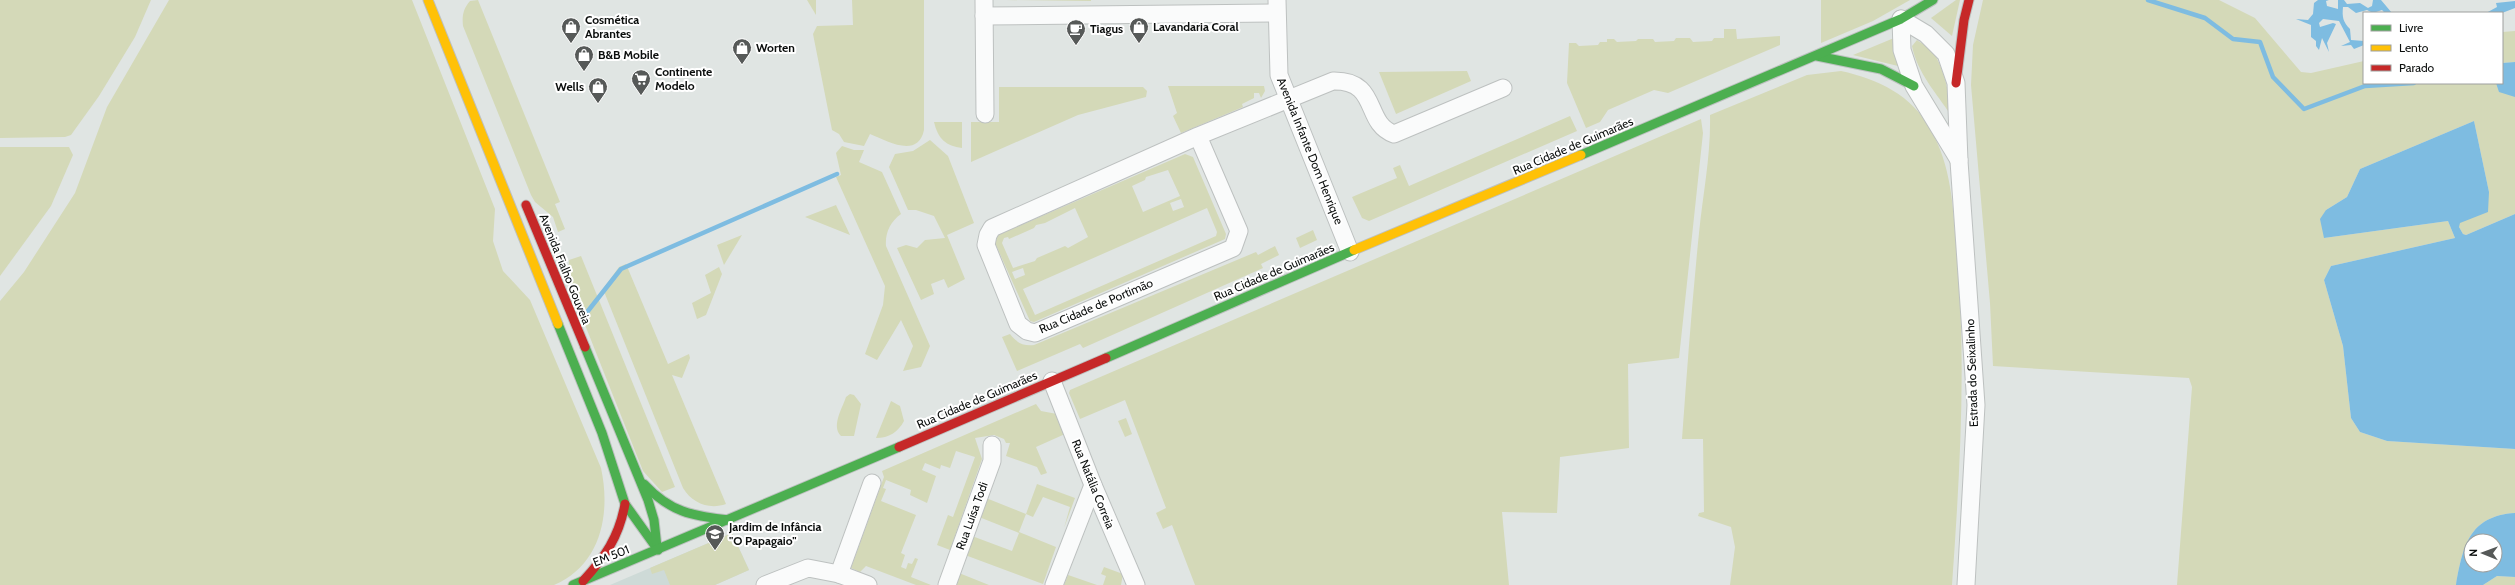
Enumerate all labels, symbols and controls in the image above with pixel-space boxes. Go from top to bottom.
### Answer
place label: Cosmética Abrantes [585,12,639,41]
legend [2363,12,2503,84]
shop icon: Cosmética Abrantes [560,16,582,44]
shop icon: Lavandaria Coral [1128,16,1150,44]
cafe icon: Tiagus [1065,18,1087,46]
place label: Lavandaria Coral [1153,19,1239,34]
text: Livre [2399,20,2423,35]
place label: Tiagus [1090,21,1123,36]
shop icon: Worten [731,37,753,65]
place label: Worten [756,40,795,55]
text: Lento [2399,40,2429,55]
shop icon: B&B Mobile [573,44,595,72]
place label: B&B Mobile [598,47,659,62]
text: Parado [2399,60,2435,75]
place label: Continente Modelo [655,64,712,93]
supermarket icon: Continente Modelo [630,68,652,96]
street label: Avenida Infante Dom Henrique [1274,75,1347,226]
shop icon: Wells [587,76,609,104]
place label: Wells [555,79,584,94]
street label: Rua Cidade de Guimarães [1510,113,1635,178]
street label: Avenida Fialho Gouveia [536,212,595,326]
street label: Rua Cidade de Guimarães [1211,239,1336,304]
street label: Rua Cidade de Portimão [1037,275,1155,336]
street label: Estrada do Seixalinho [1962,318,1981,427]
street label: Rua Cidade de Guimarães [914,367,1039,432]
street label: Rua Natália Correia [1069,437,1118,531]
street label: Rua Luísa Todi [952,480,991,552]
place label: Jardim de Infância "O Papagaio" [728,519,821,548]
school or university icon: Jardim de Infância "O Papagaio" [704,523,726,551]
north arrow [2463,533,2503,573]
street label: EM 501 [590,541,631,570]
text: N [2466,549,2480,557]

